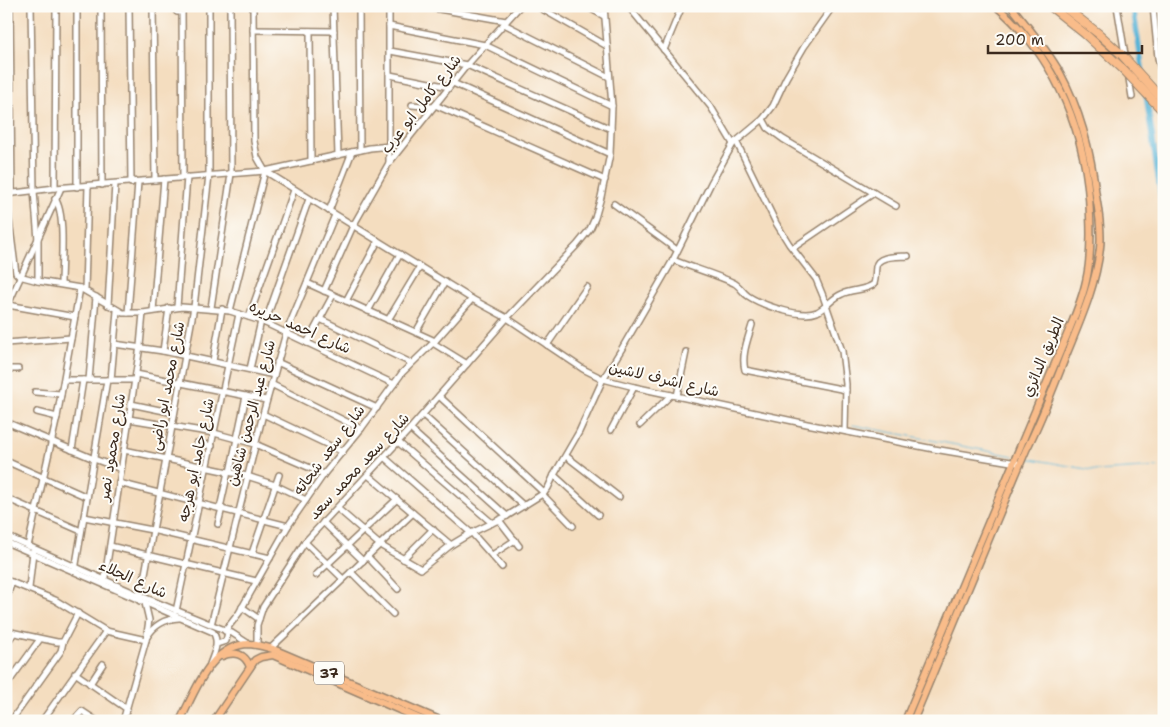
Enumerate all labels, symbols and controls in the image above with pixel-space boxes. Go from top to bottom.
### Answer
scale bar [988,22,1141,54]
text: 200 m [995,30,1044,50]
street label: شارع كامل ابو عرب [376,50,466,158]
street label: شارع احمد حريره [246,296,354,358]
street label: الطريق الدائري [1017,314,1070,400]
street label: شارع محمد ابو راضى [145,320,189,452]
street label: شارع عبد الرحمن شاهين [222,338,280,488]
street label: شارع اشرف لاشين [607,357,721,401]
street label: شارع محمود نصر [93,392,130,504]
street label: شارع حامد ابو هرجه [173,396,219,524]
street label: شارع سعد شحاته [288,401,370,499]
street label: شارع سعد محمد سعد [304,408,414,524]
street label: شارع الجلاء [96,555,170,603]
road number: 37 [314,661,344,684]

